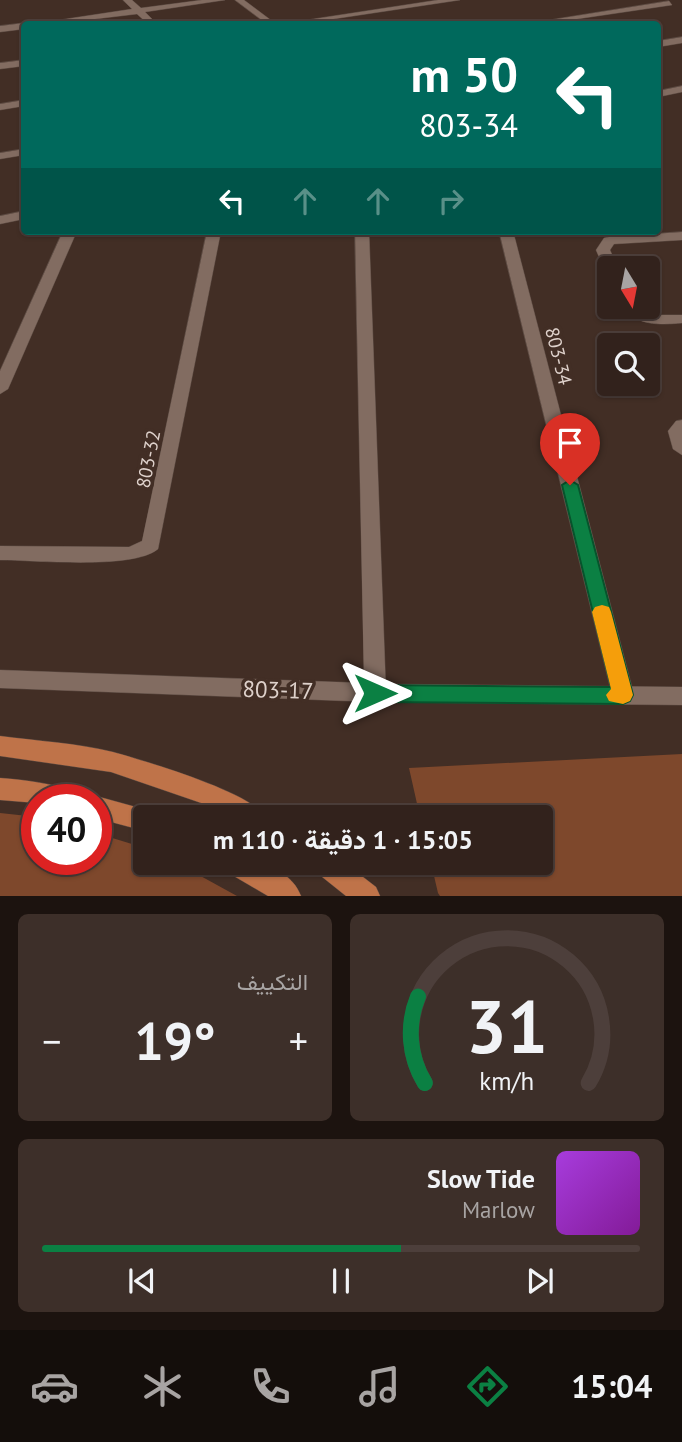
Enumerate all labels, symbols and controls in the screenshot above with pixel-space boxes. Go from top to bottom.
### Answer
text: 50 m [411,42,518,106]
icon: left [542,49,633,140]
text: 803-34 [419,104,518,146]
icon: left [213,182,251,220]
icon: ahead [286,182,324,220]
icon: ahead [359,182,397,220]
icon: right [432,182,470,220]
north arrow [597,256,660,318]
map controls [597,256,660,396]
street label: 803-34 [540,325,578,387]
button: search [597,333,660,396]
pin [540,413,600,485]
icon: arrive [551,424,589,462]
street label: 803-32 [131,428,165,490]
position arrow [338,656,412,730]
street label: 803-17 [242,674,314,705]
speed limit sign: 40 [21,784,112,875]
text: 15:05 · 1 دقيقة · 110 m [213,823,473,856]
text: التكييف [237,967,308,996]
text: 31 [466,980,548,1074]
text: 19° [134,1007,216,1074]
text: − [42,1016,61,1065]
text: + [289,1016,308,1065]
text: km/h [480,1065,534,1097]
text: Slow Tide [427,1162,535,1195]
text: Marlow [462,1195,535,1224]
icon: previous [123,1262,161,1300]
icon: pause [322,1262,360,1300]
icon: next [521,1262,559,1300]
icon: car [30,1362,79,1411]
icon: climate [138,1362,187,1411]
icon: phone [246,1362,295,1411]
icon: music [355,1362,404,1411]
icon: directions [463,1362,512,1411]
text: 15:04 [571,1365,652,1407]

